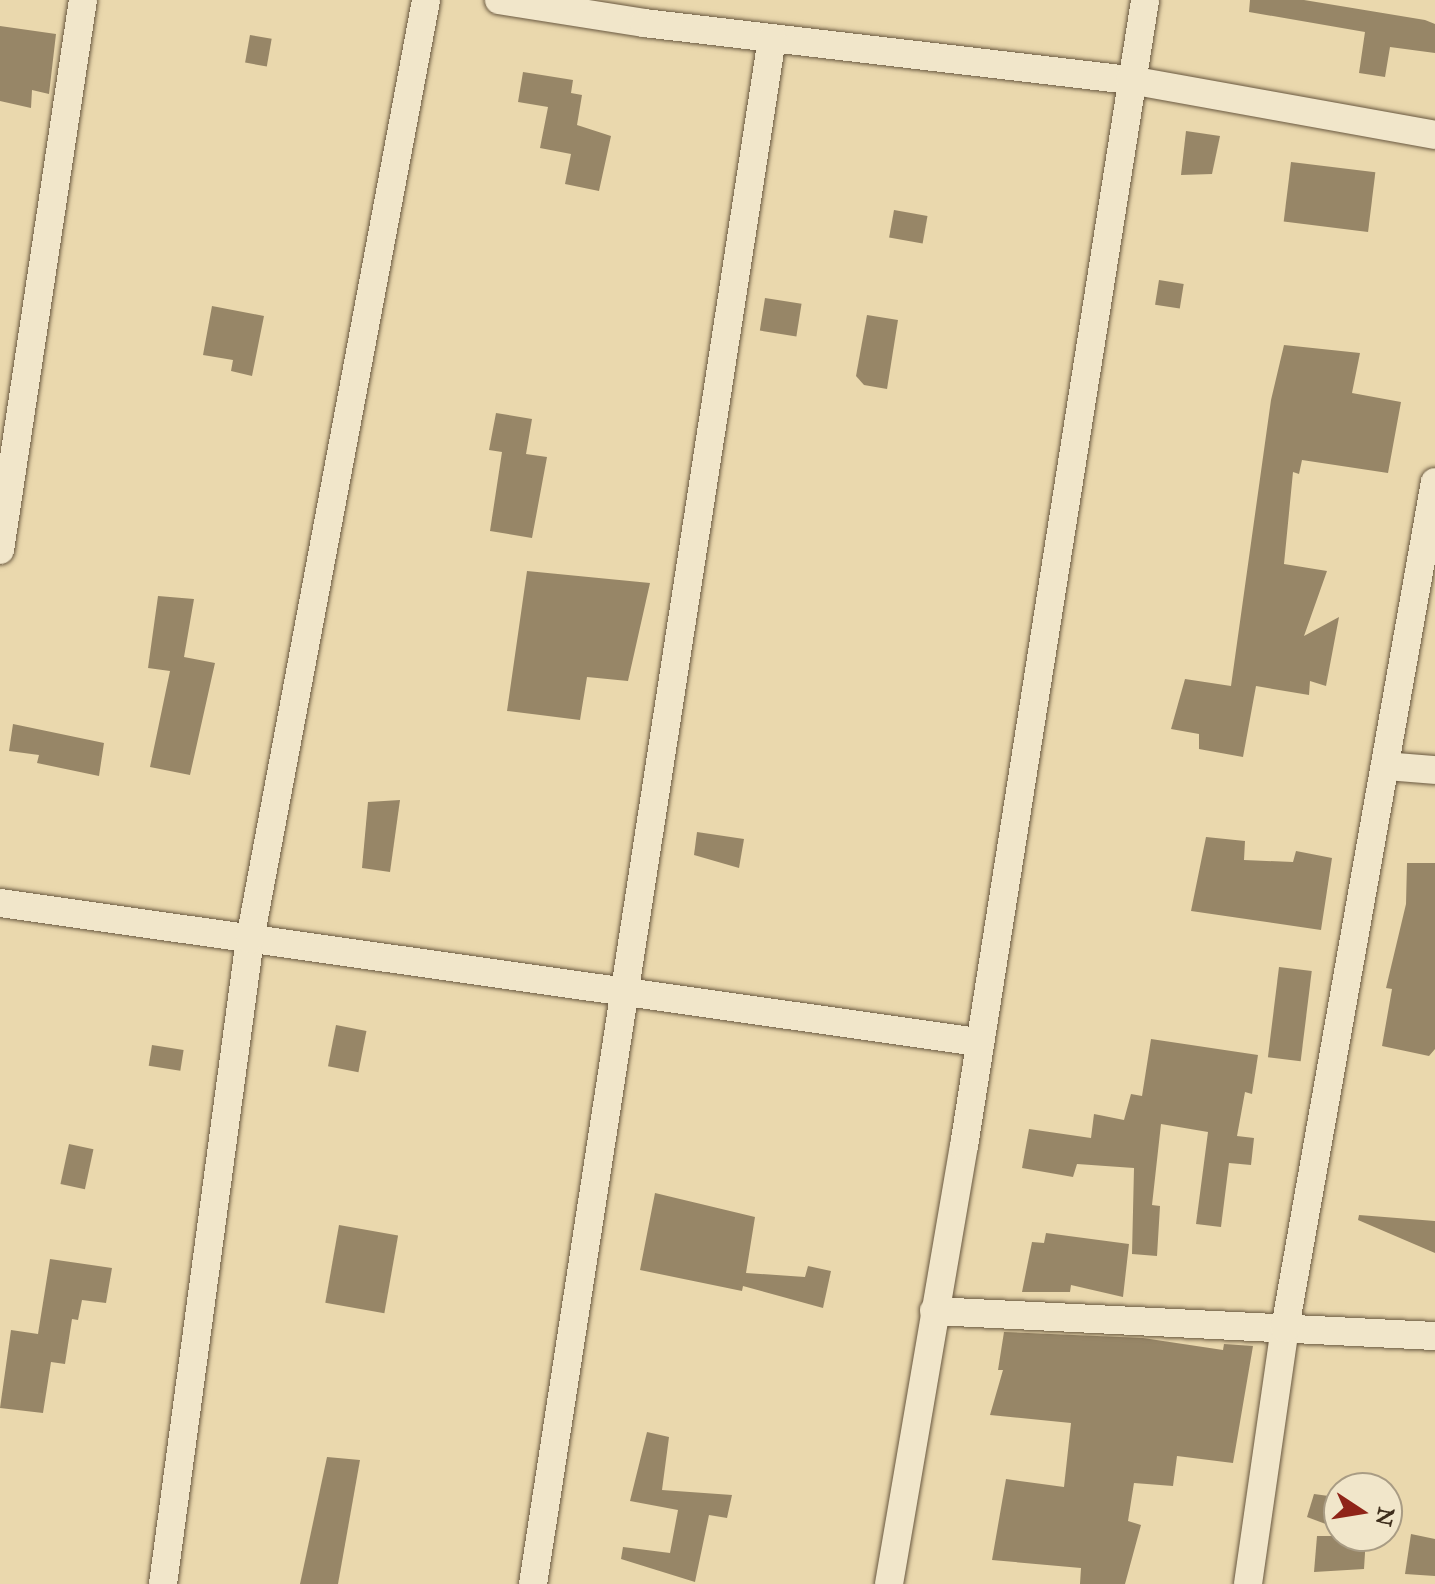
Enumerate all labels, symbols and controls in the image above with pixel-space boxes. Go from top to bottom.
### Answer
north arrow [1323,1472,1403,1552]
text: N [1370,1505,1400,1529]

